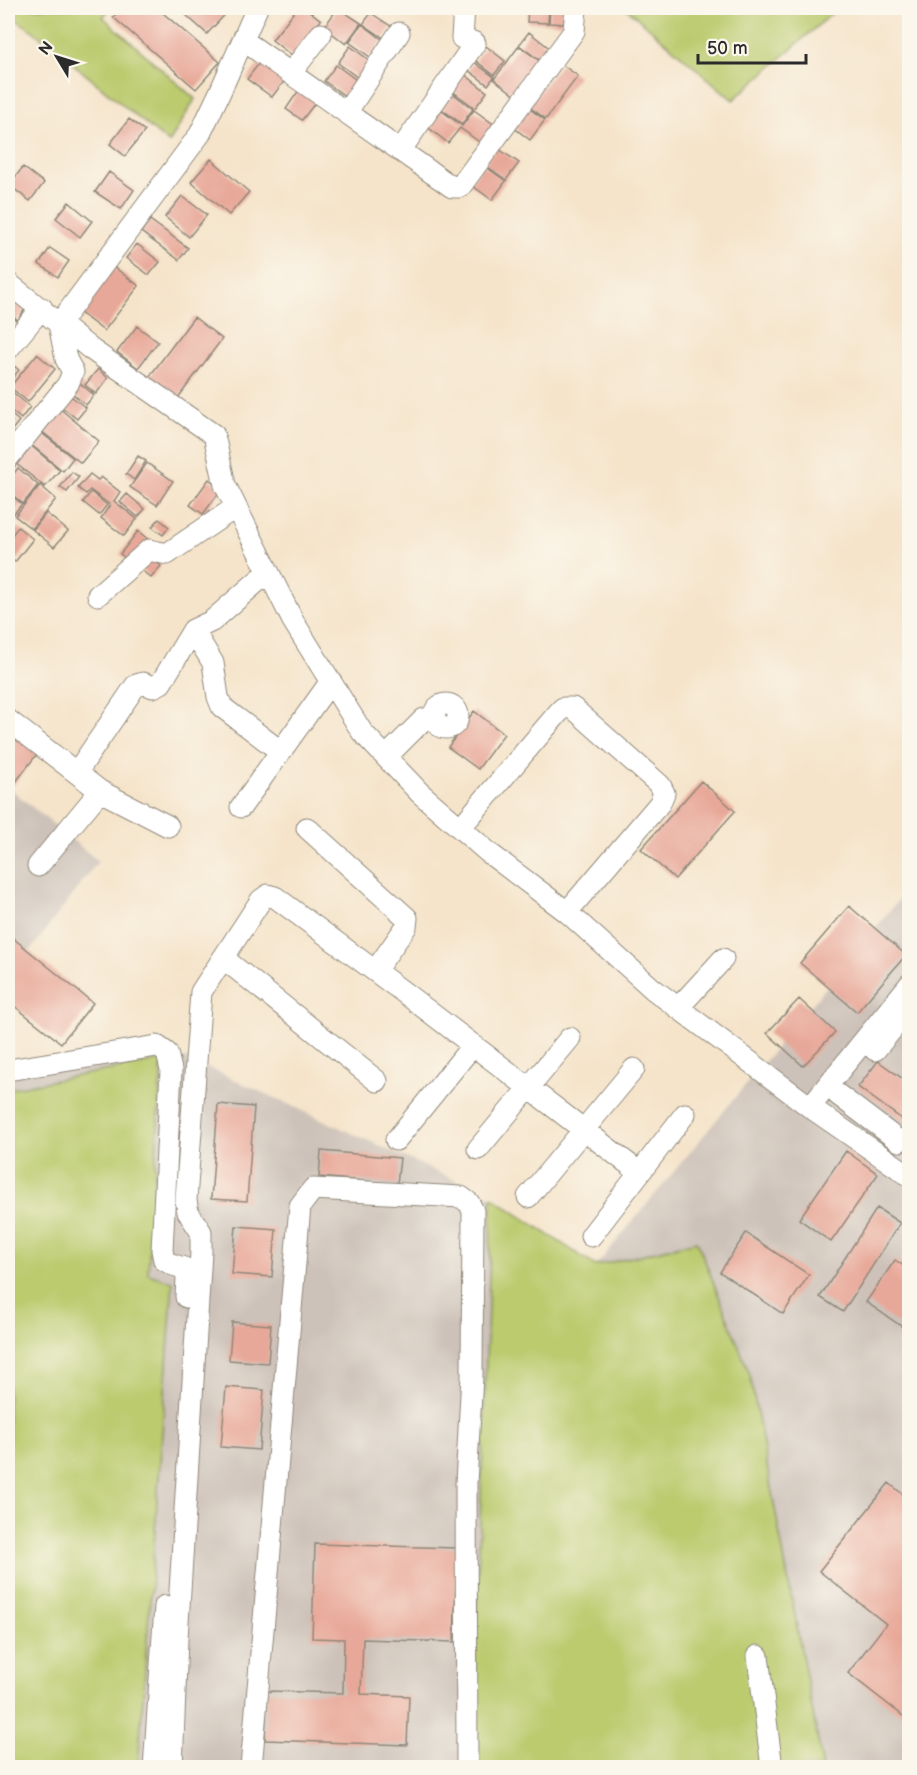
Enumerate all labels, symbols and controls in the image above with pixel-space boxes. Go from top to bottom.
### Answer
north arrow [27,27,87,87]
scale bar [698,27,806,65]
text: N [35,38,58,59]
text: 50 m [707,38,748,59]

